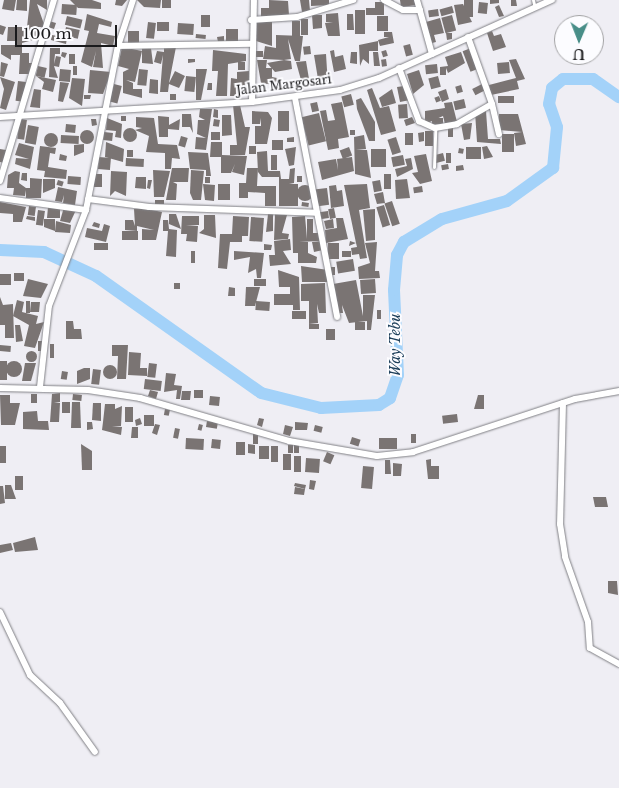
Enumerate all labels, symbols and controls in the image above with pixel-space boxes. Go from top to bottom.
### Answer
scale bar [18,15,120,47]
north arrow [554,15,604,65]
text: 100 m [23,24,72,43]
text: U [572,45,585,63]
street label: Jalan Margosari [236,72,332,98]
water label: Way Tebu [387,313,403,377]

